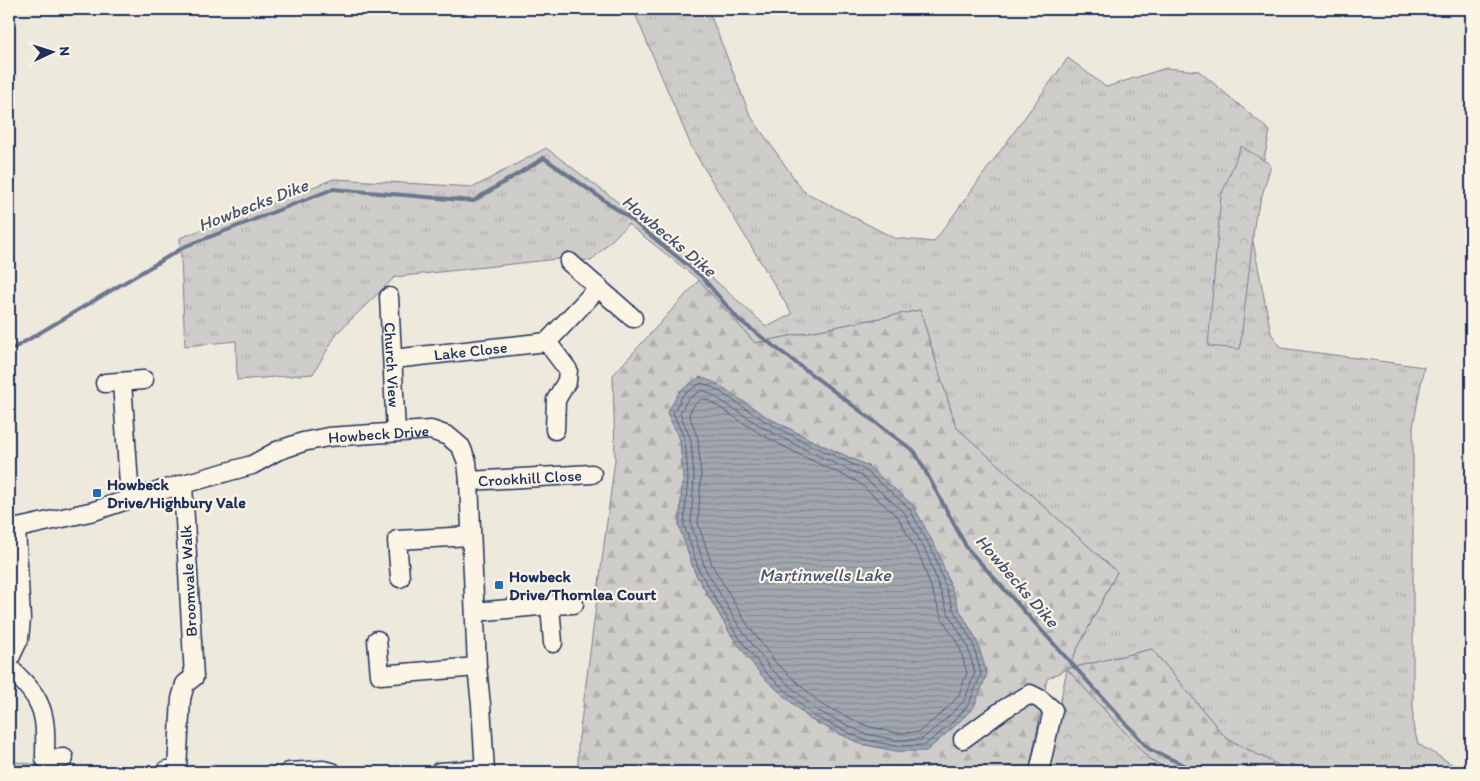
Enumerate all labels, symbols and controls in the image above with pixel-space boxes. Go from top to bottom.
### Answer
north arrow [28,28,78,78]
text: N [56,46,73,56]
water label: Howbecks Dike [195,173,312,236]
water label: Howbecks Dike [617,190,722,283]
street label: Church View [380,322,404,408]
street label: Lake Close [433,337,508,364]
street label: Howbeck Drive [327,421,430,447]
street label: Crookhill Close [477,466,582,490]
place label: Howbeck Drive/Highbury Vale [107,475,246,513]
marker: Howbeck Drive/Highbury Vale [91,487,103,499]
street label: Broomvale Walk [176,524,201,637]
water label: Howbecks Dike [971,530,1064,633]
water label: Martinwells Lake [759,564,892,586]
place label: Howbeck Drive/Thornlea Court [509,567,656,604]
marker: Howbeck Drive/Thornlea Court [493,579,505,591]

